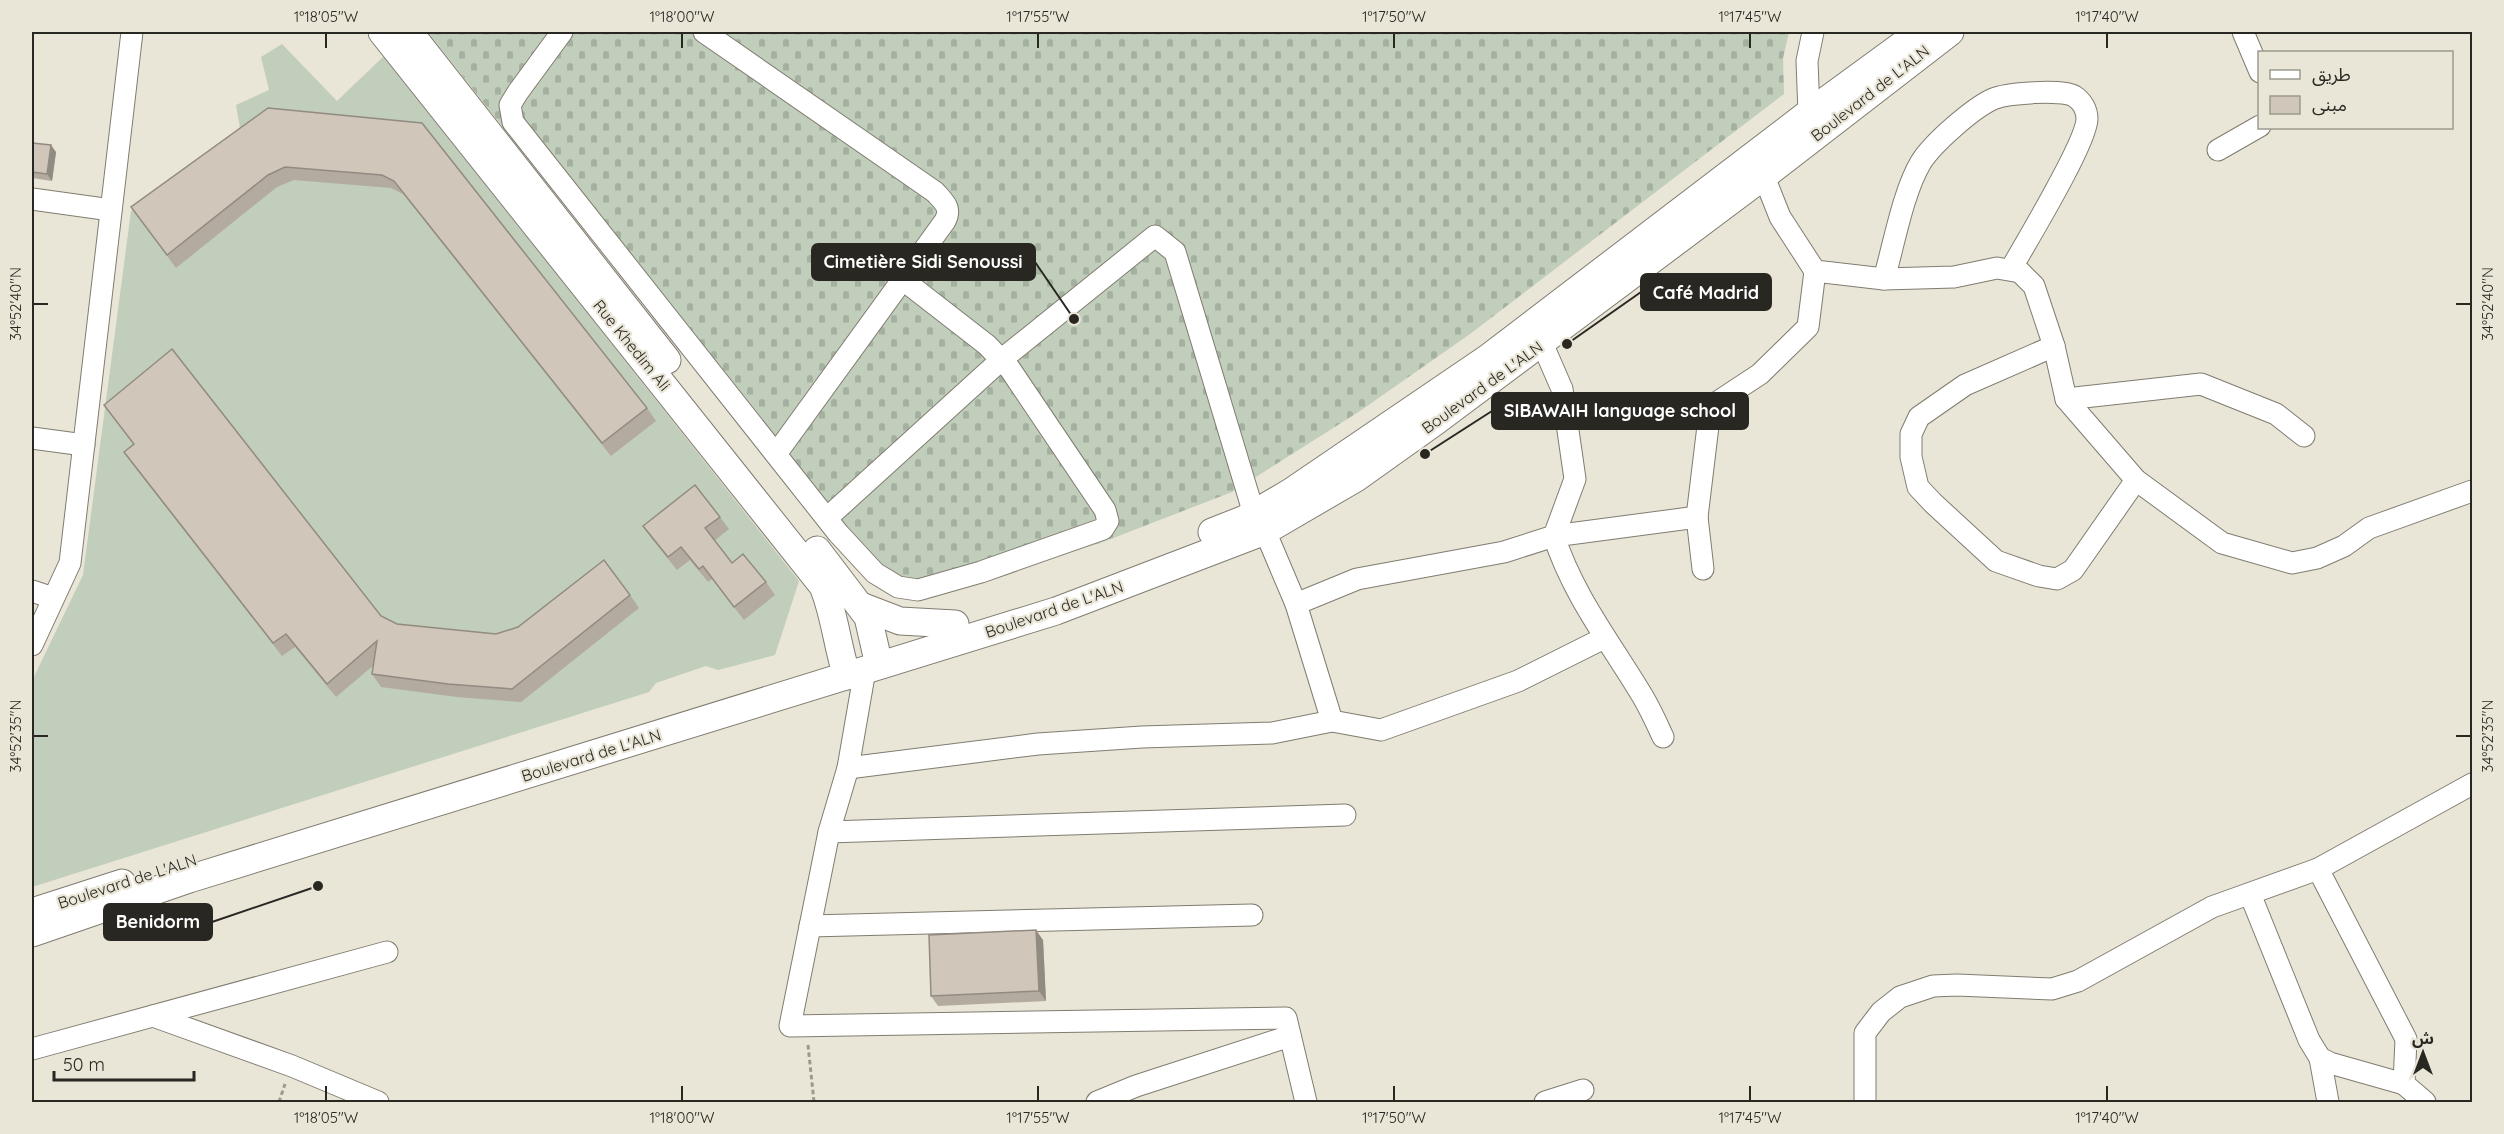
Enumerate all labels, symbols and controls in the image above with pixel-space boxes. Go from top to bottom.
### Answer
text: 1°18'05"W [294,7,359,26]
text: 1°18'00"W [649,7,715,26]
text: 1°17'55"W [1006,7,1070,26]
text: 1°17'50"W [1362,7,1427,26]
text: 1°17'45"W [1718,7,1782,26]
text: 1°17'40"W [2075,7,2139,26]
street label: Boulevard de L'ALN [1807,41,1933,145]
legend [2258,51,2453,129]
text: طريق [2312,63,2351,86]
text: مبنى [2312,93,2347,116]
callout: Cimetière Sidi Senoussi [812,244,1035,280]
text: Cimetière Sidi Senoussi [823,250,1023,273]
text: 34°52'40"N [6,267,25,341]
text: 34°52'40"N [2478,267,2497,341]
callout: Café Madrid [1641,274,1771,310]
text: Café Madrid [1653,281,1759,304]
street label: Rue Khedim Ali [589,295,675,395]
street label: Boulevard de L'ALN [1418,336,1546,438]
callout: SIBAWAIH language school [1492,393,1748,429]
text: SIBAWAIH language school [1504,399,1736,422]
street label: Boulevard de L'ALN [982,576,1126,642]
text: 34°52'35"N [6,700,25,772]
text: 34°52'35"N [2478,700,2497,772]
street label: Boulevard de L'ALN [519,724,663,786]
street label: Boulevard de L'ALN [55,849,199,913]
callout: Benidorm [104,904,212,940]
text: Benidorm [116,910,200,933]
north arrow [2393,1023,2453,1083]
text: ش [2412,1028,2434,1048]
scale bar [54,1044,194,1082]
text: 50 m [63,1053,105,1076]
text: 1°18'05"W [294,1108,359,1127]
text: 1°18'00"W [649,1108,715,1127]
text: 1°17'55"W [1006,1108,1070,1127]
text: 1°17'50"W [1362,1108,1427,1127]
text: 1°17'45"W [1718,1108,1782,1127]
text: 1°17'40"W [2075,1108,2139,1127]

